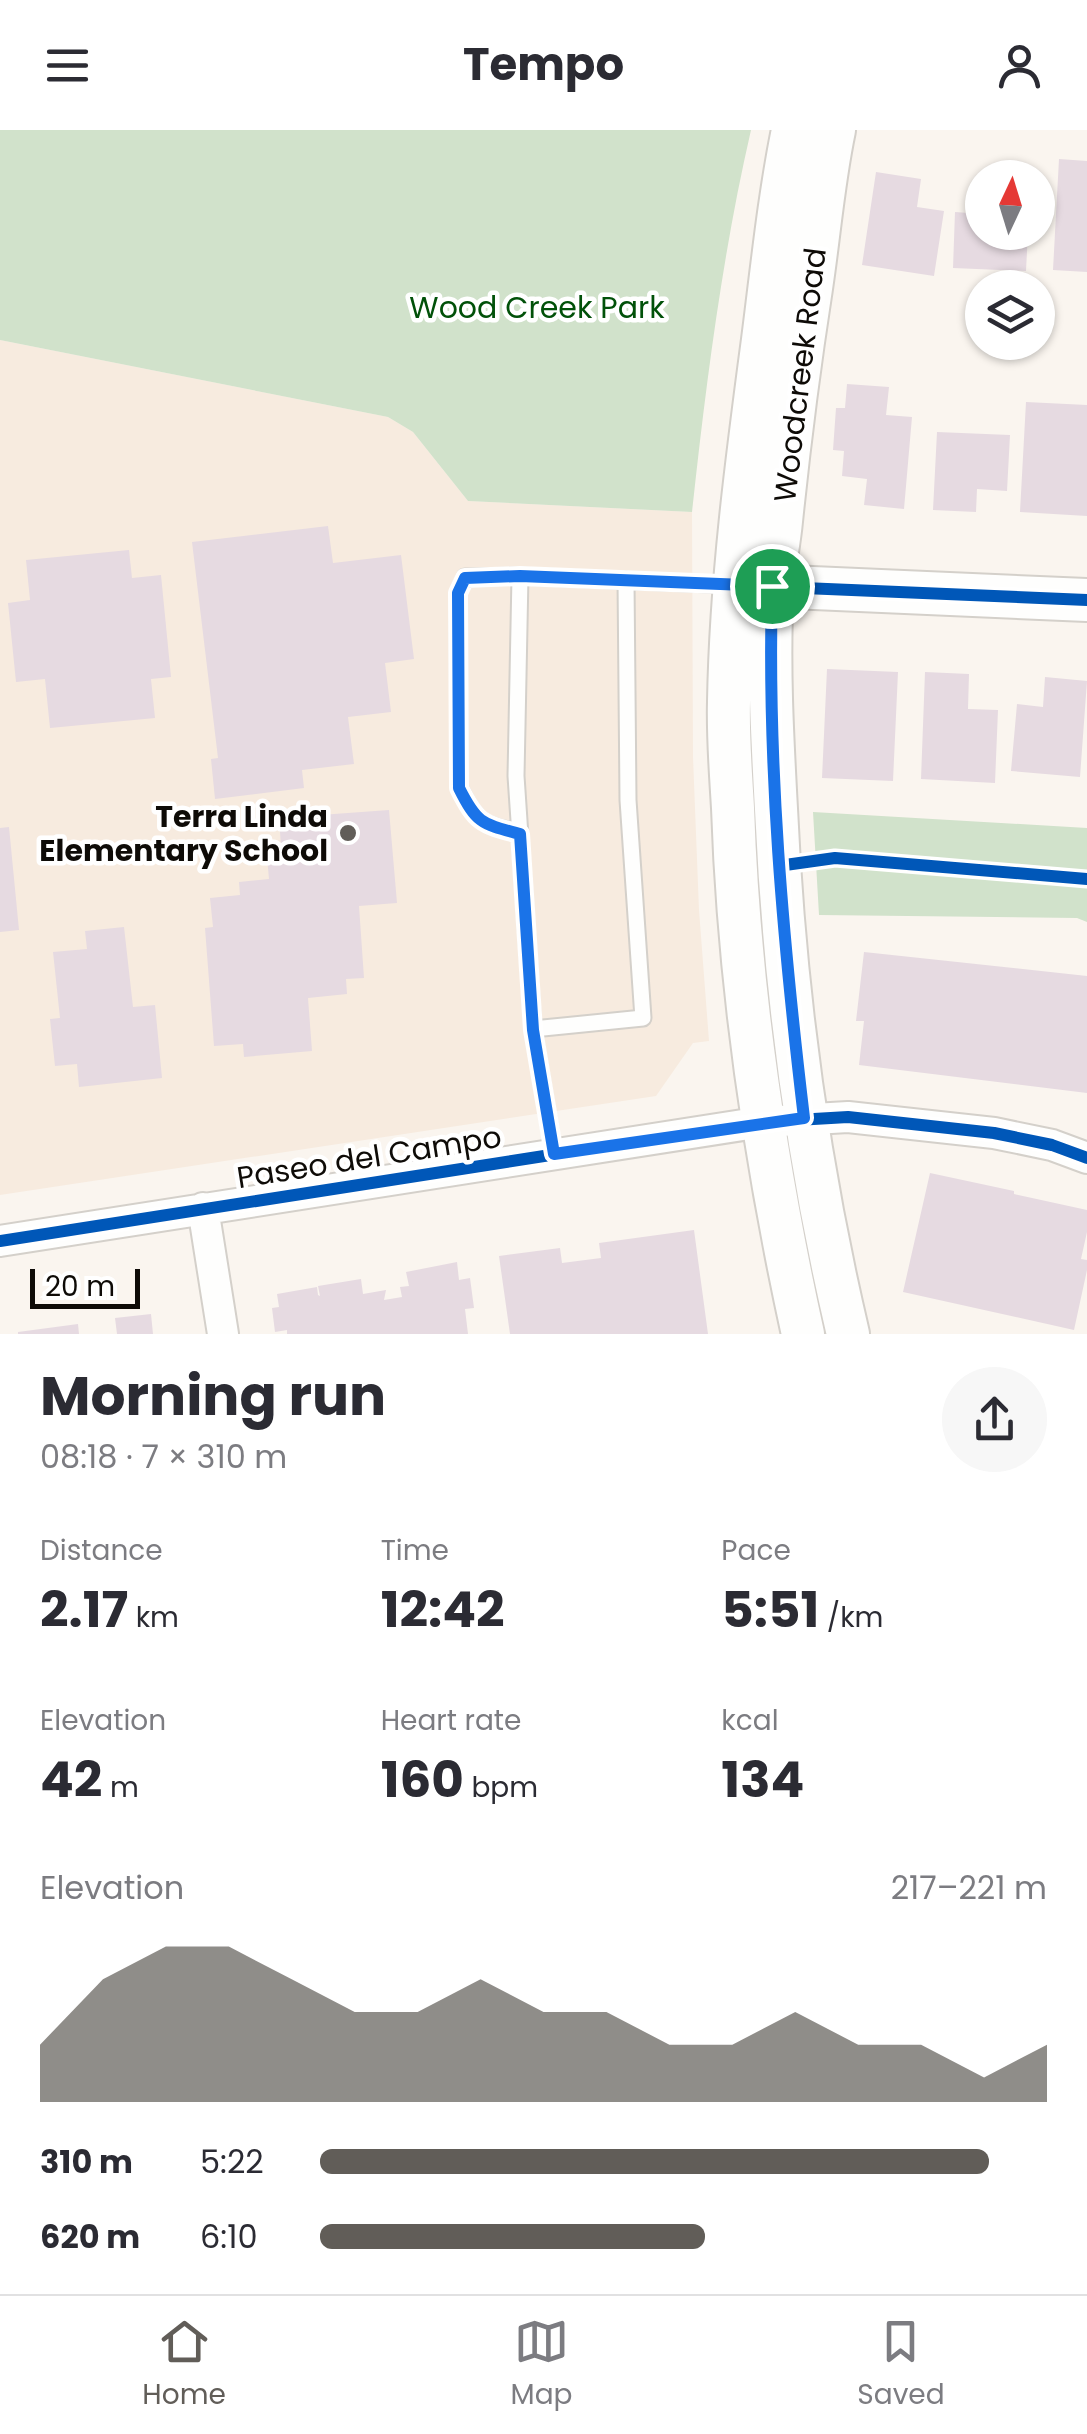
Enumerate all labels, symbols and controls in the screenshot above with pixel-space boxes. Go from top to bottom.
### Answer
text: Tempo [463,33,624,96]
icon: menu [40,38,95,93]
icon: person [992,38,1047,93]
north arrow [965,160,1055,250]
map controls [965,160,1055,360]
street label: Woodcreek Road [763,245,837,505]
button: layers [965,270,1055,360]
park label: Wood Creek Park [409,286,665,329]
pin [730,544,815,629]
icon: arrive [745,559,800,614]
place label: Terra Linda Elementary School [39,795,328,872]
marker: Terra Linda Elementary School [337,822,359,844]
street label: Paseo del Campo [234,1115,504,1199]
scale bar [30,1264,140,1308]
text: 20 m [45,1267,115,1306]
text: Morning run [40,1357,386,1434]
button: share [942,1367,1047,1472]
text: 08:18 · 7 × 310 m [40,1434,287,1479]
text: Distance [40,1531,163,1570]
text: Time [381,1531,449,1570]
text: Pace [721,1531,791,1570]
text: 2.17 [40,1574,128,1645]
text: 12:42 [381,1574,505,1645]
text: 5:51 [721,1574,819,1645]
text: km [128,1598,179,1637]
text: /km [819,1598,883,1637]
text: Elevation [40,1701,166,1740]
text: Heart rate [381,1701,521,1740]
text: kcal [721,1701,779,1740]
text: 42 [40,1744,102,1815]
text: 160 [381,1744,464,1815]
text: 134 [721,1744,804,1815]
text: m [102,1768,139,1807]
text: bpm [464,1768,538,1807]
text: Elevation [40,1865,184,1910]
text: 217–221 m [891,1865,1047,1910]
text: 310 m [40,2139,133,2184]
text: 5:22 [200,2139,264,2184]
text: 620 m [40,2214,140,2259]
text: 6:10 [200,2214,257,2259]
tab: Home [142,2314,226,2416]
tab: Map [511,2314,573,2416]
tab: Saved [857,2314,945,2416]

